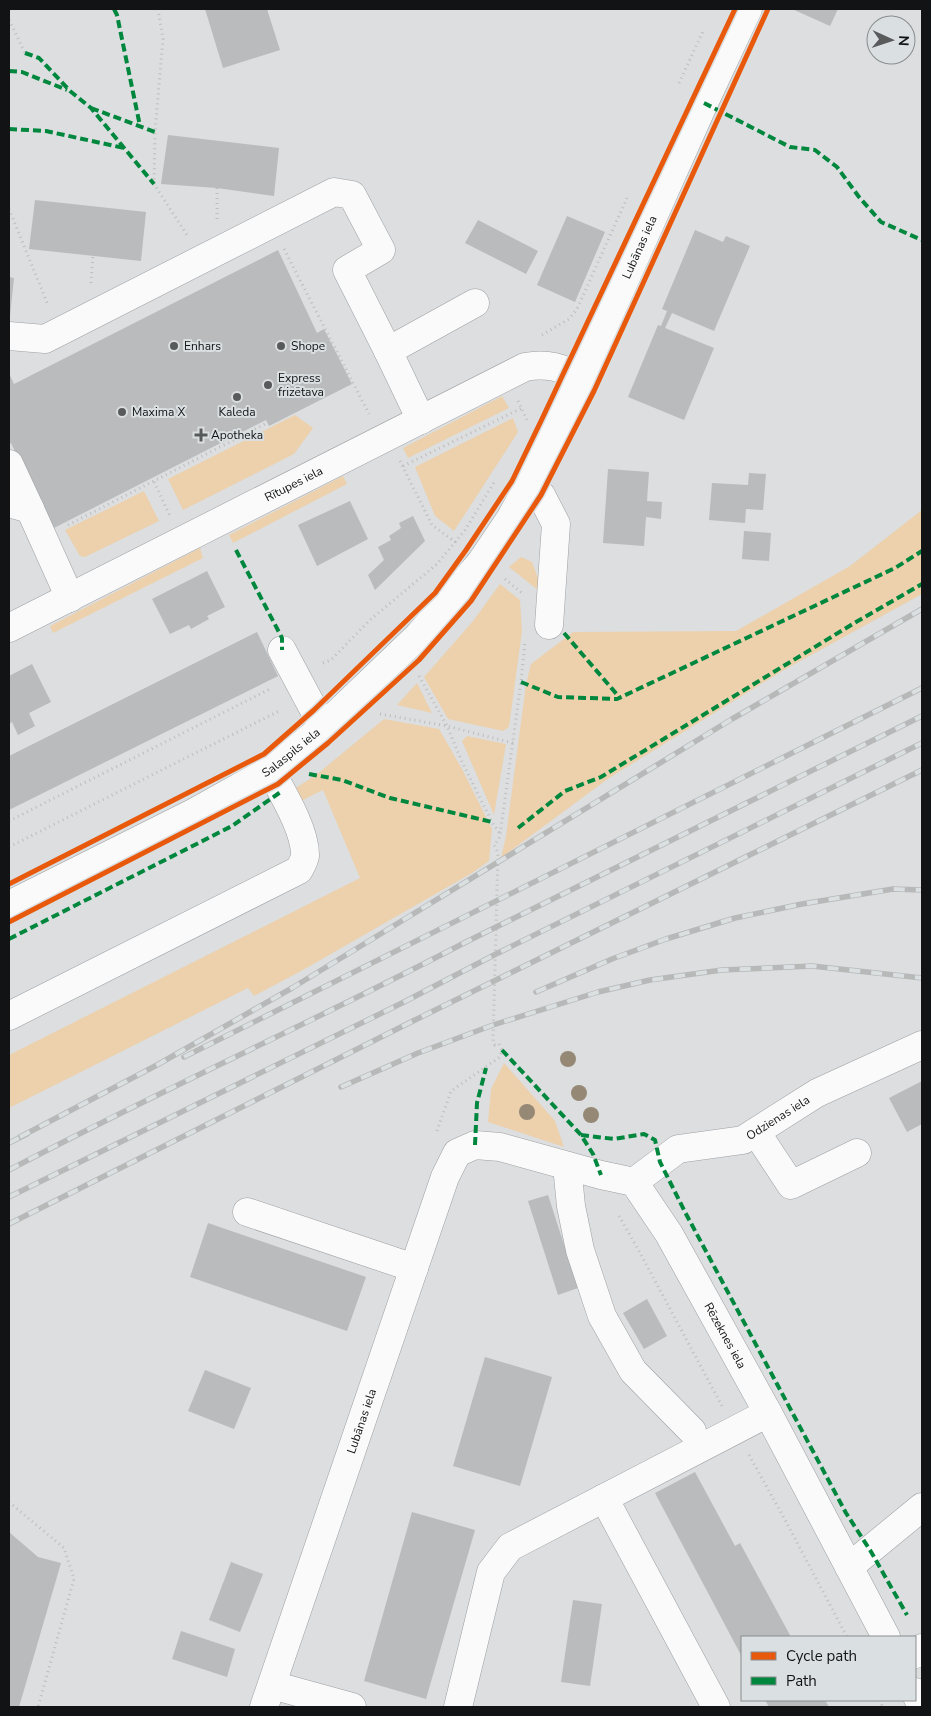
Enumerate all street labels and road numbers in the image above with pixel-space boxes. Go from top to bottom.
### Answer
street label: Lubānas iela [618,213,661,281]
street label: Rītupes iela [262,463,325,505]
street label: Salaspils iela [259,724,324,781]
street label: Odzienas iela [743,1092,813,1144]
street label: Rēzeknes iela [700,1300,750,1372]
street label: Lubānas iela [343,1387,380,1456]

